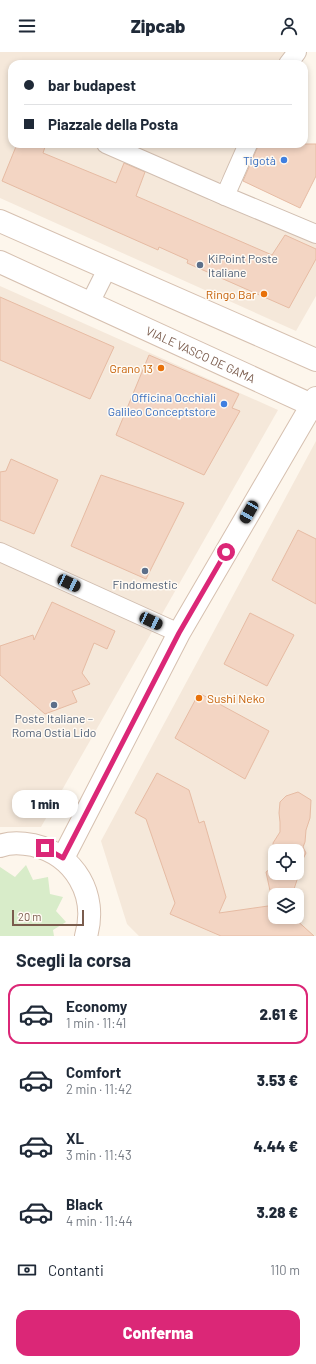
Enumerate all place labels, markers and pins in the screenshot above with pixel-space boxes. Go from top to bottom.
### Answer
place label: Tigotà [243,153,276,167]
marker: Tigotà [279,155,289,165]
place label: KiPoint Poste Italiane [208,251,278,279]
marker: KiPoint Poste Italiane [195,260,205,270]
place label: Ringo Bar [206,287,257,301]
marker: Ringo Bar [259,289,269,299]
place label: Grano 13 [109,361,153,375]
marker: Grano 13 [156,363,166,373]
place label: Officina Occhiali Galileo Conceptstore [108,390,216,418]
marker: Officina Occhiali Galileo Conceptstore [219,399,229,409]
marker: Findomestic [140,566,150,576]
place label: Findomestic [113,577,177,591]
place label: Sushi Neko [207,691,265,705]
marker: Sushi Neko [194,693,204,703]
marker: Poste Italiane – Roma Ostia Lido [49,700,59,710]
place label: Poste Italiane – Roma Ostia Lido [12,711,96,739]

